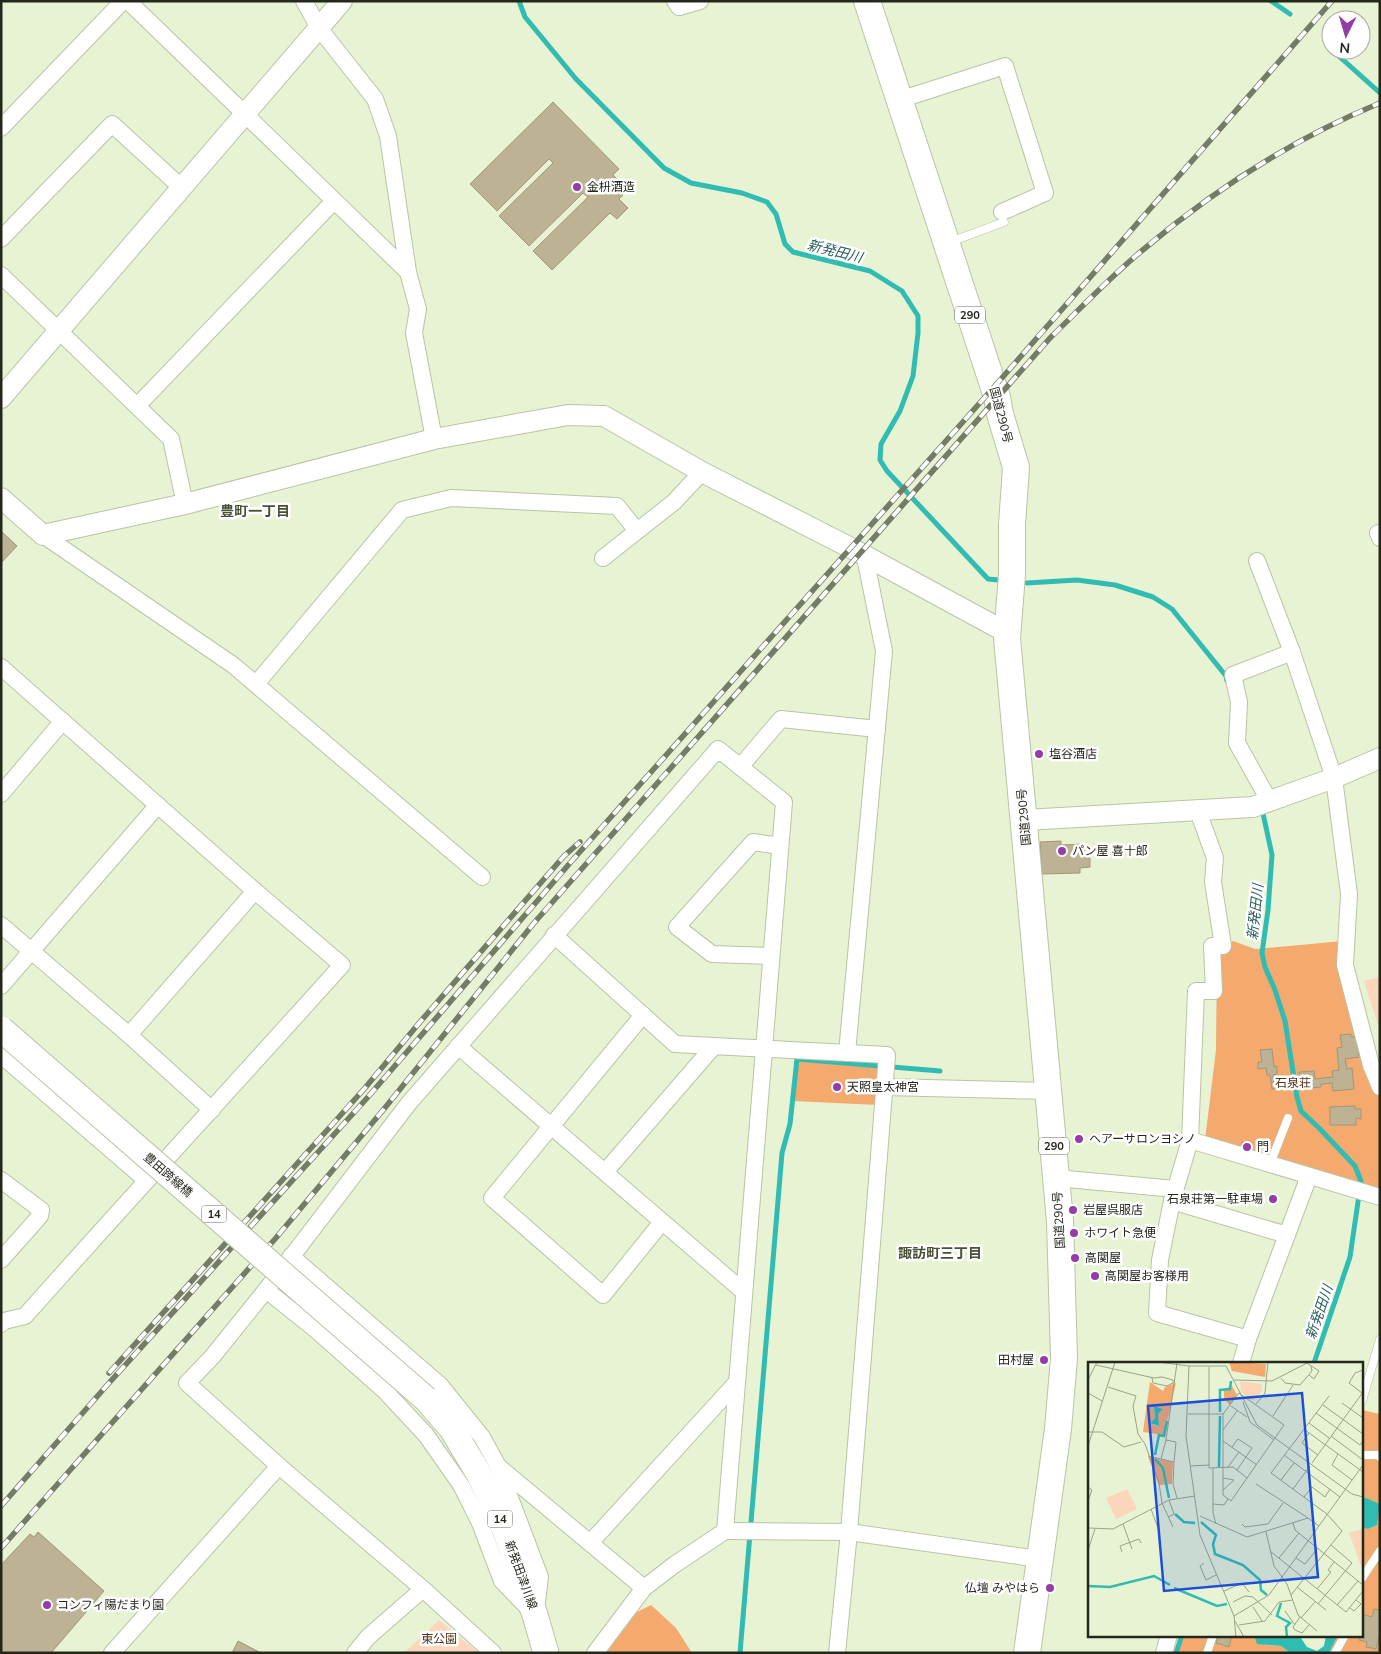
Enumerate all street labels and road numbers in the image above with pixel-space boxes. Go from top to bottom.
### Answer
road number: 290 [955,306,985,324]
street label: 国道290号 [987,385,1016,445]
street label: 国道290号 [1014,788,1033,846]
road number: 290 [1039,1138,1069,1154]
street label: 豊田跨線橋 [141,1149,196,1200]
street label: 国道290号 [1050,1191,1067,1249]
road number: 14 [202,1206,226,1222]
road number: 14 [488,1510,512,1528]
street label: 新発田津川線 [502,1538,541,1611]

